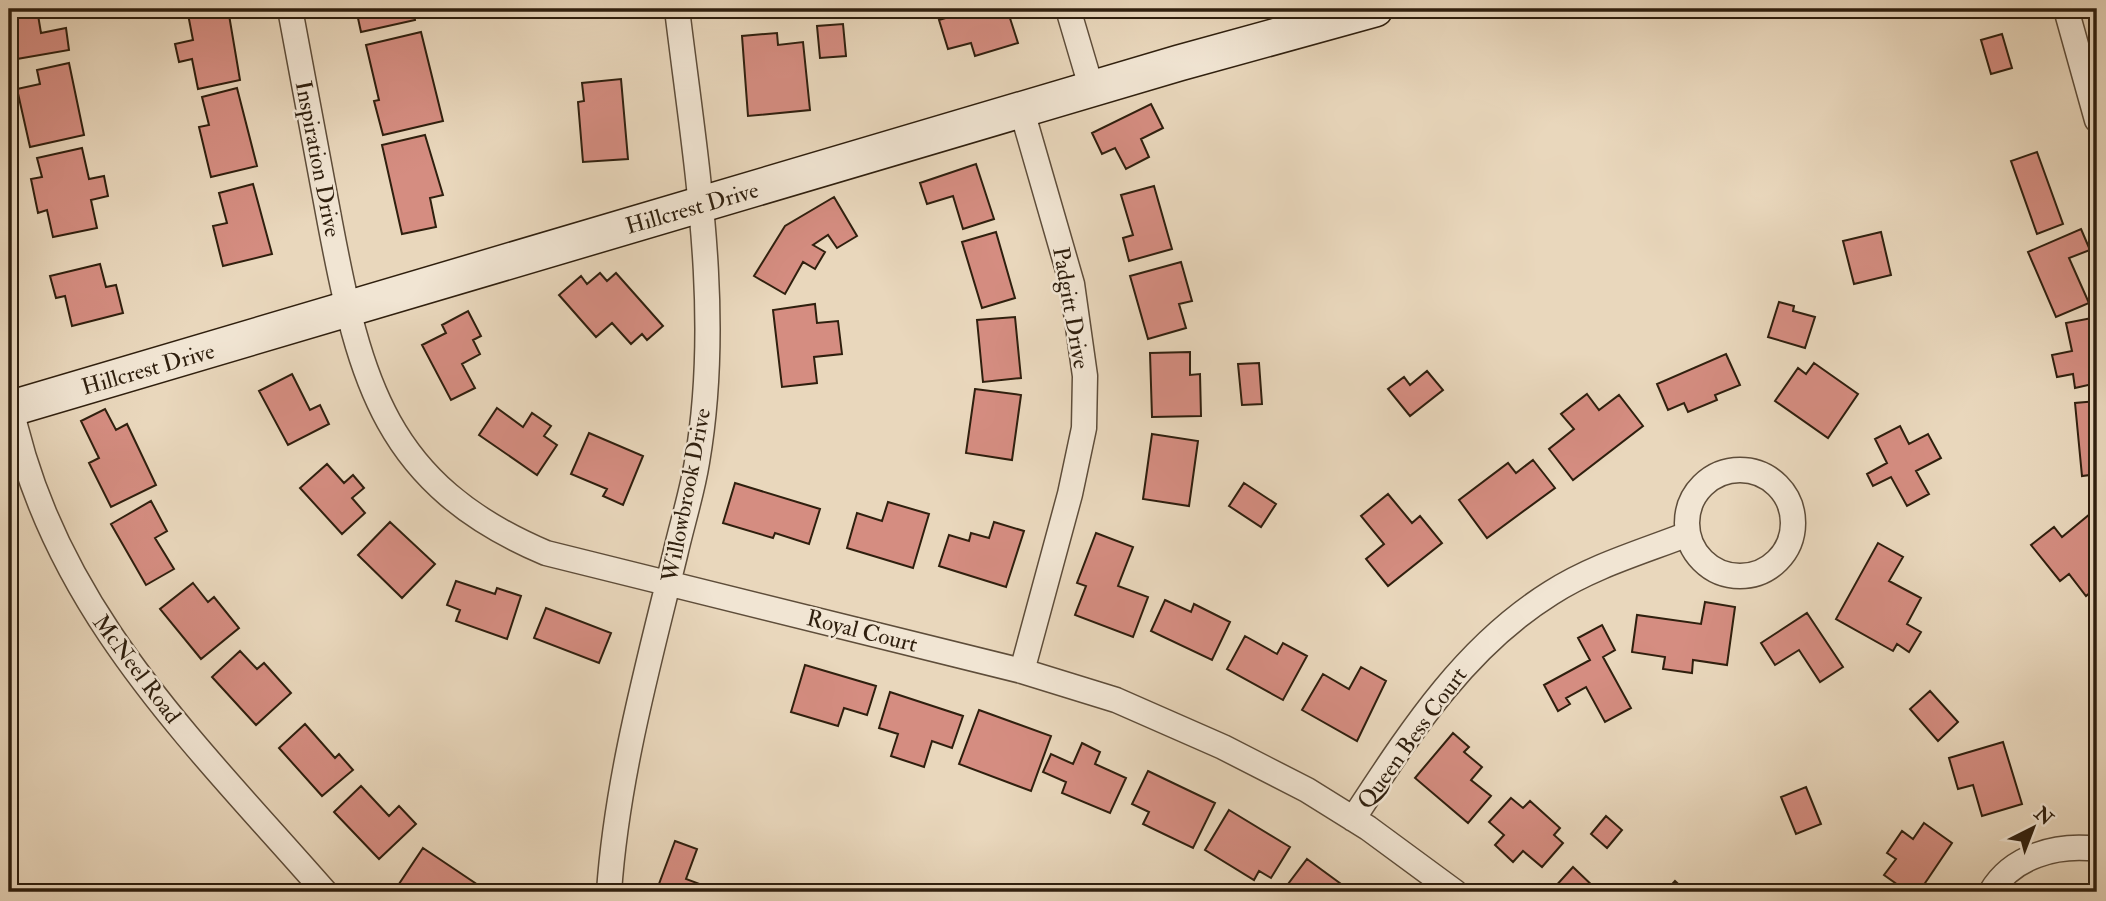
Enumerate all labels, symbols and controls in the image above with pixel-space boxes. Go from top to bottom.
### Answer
street label: Inspiration Drive [288,78,347,240]
street label: Hillcrest Drive [622,175,762,241]
street label: Padgitt Drive [1046,245,1096,372]
street label: Hillcrest Drive [78,336,218,402]
street label: Willowbrook Drive [655,405,717,585]
street label: Royal Court [804,603,920,659]
street label: McNeel Road [87,609,187,729]
street label: Queen Bess Court [1351,661,1473,815]
north arrow [1997,792,2068,862]
text: N [2029,801,2059,831]

